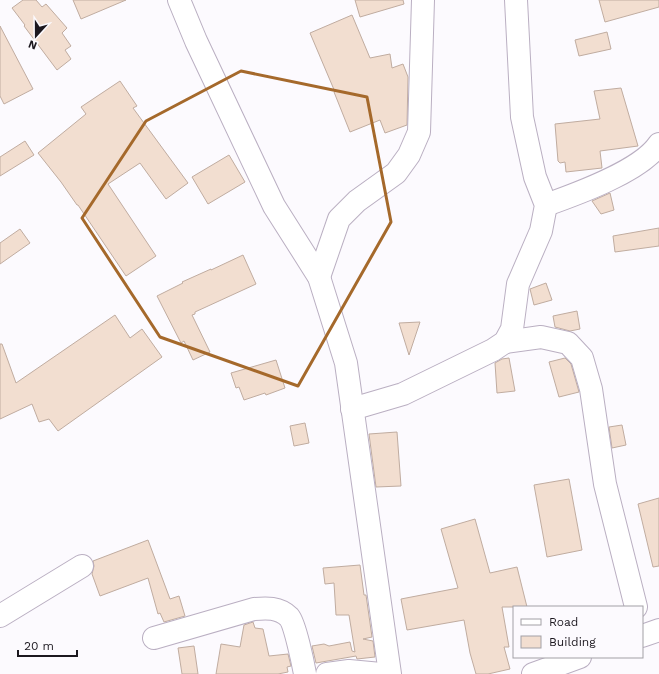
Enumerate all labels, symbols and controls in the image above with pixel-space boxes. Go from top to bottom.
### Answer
north arrow [16,16,56,56]
text: N [26,37,39,52]
legend [513,606,643,658]
text: Road [549,615,578,629]
scale bar [18,632,77,658]
text: Building [549,635,596,649]
text: 20 m [24,639,54,653]

